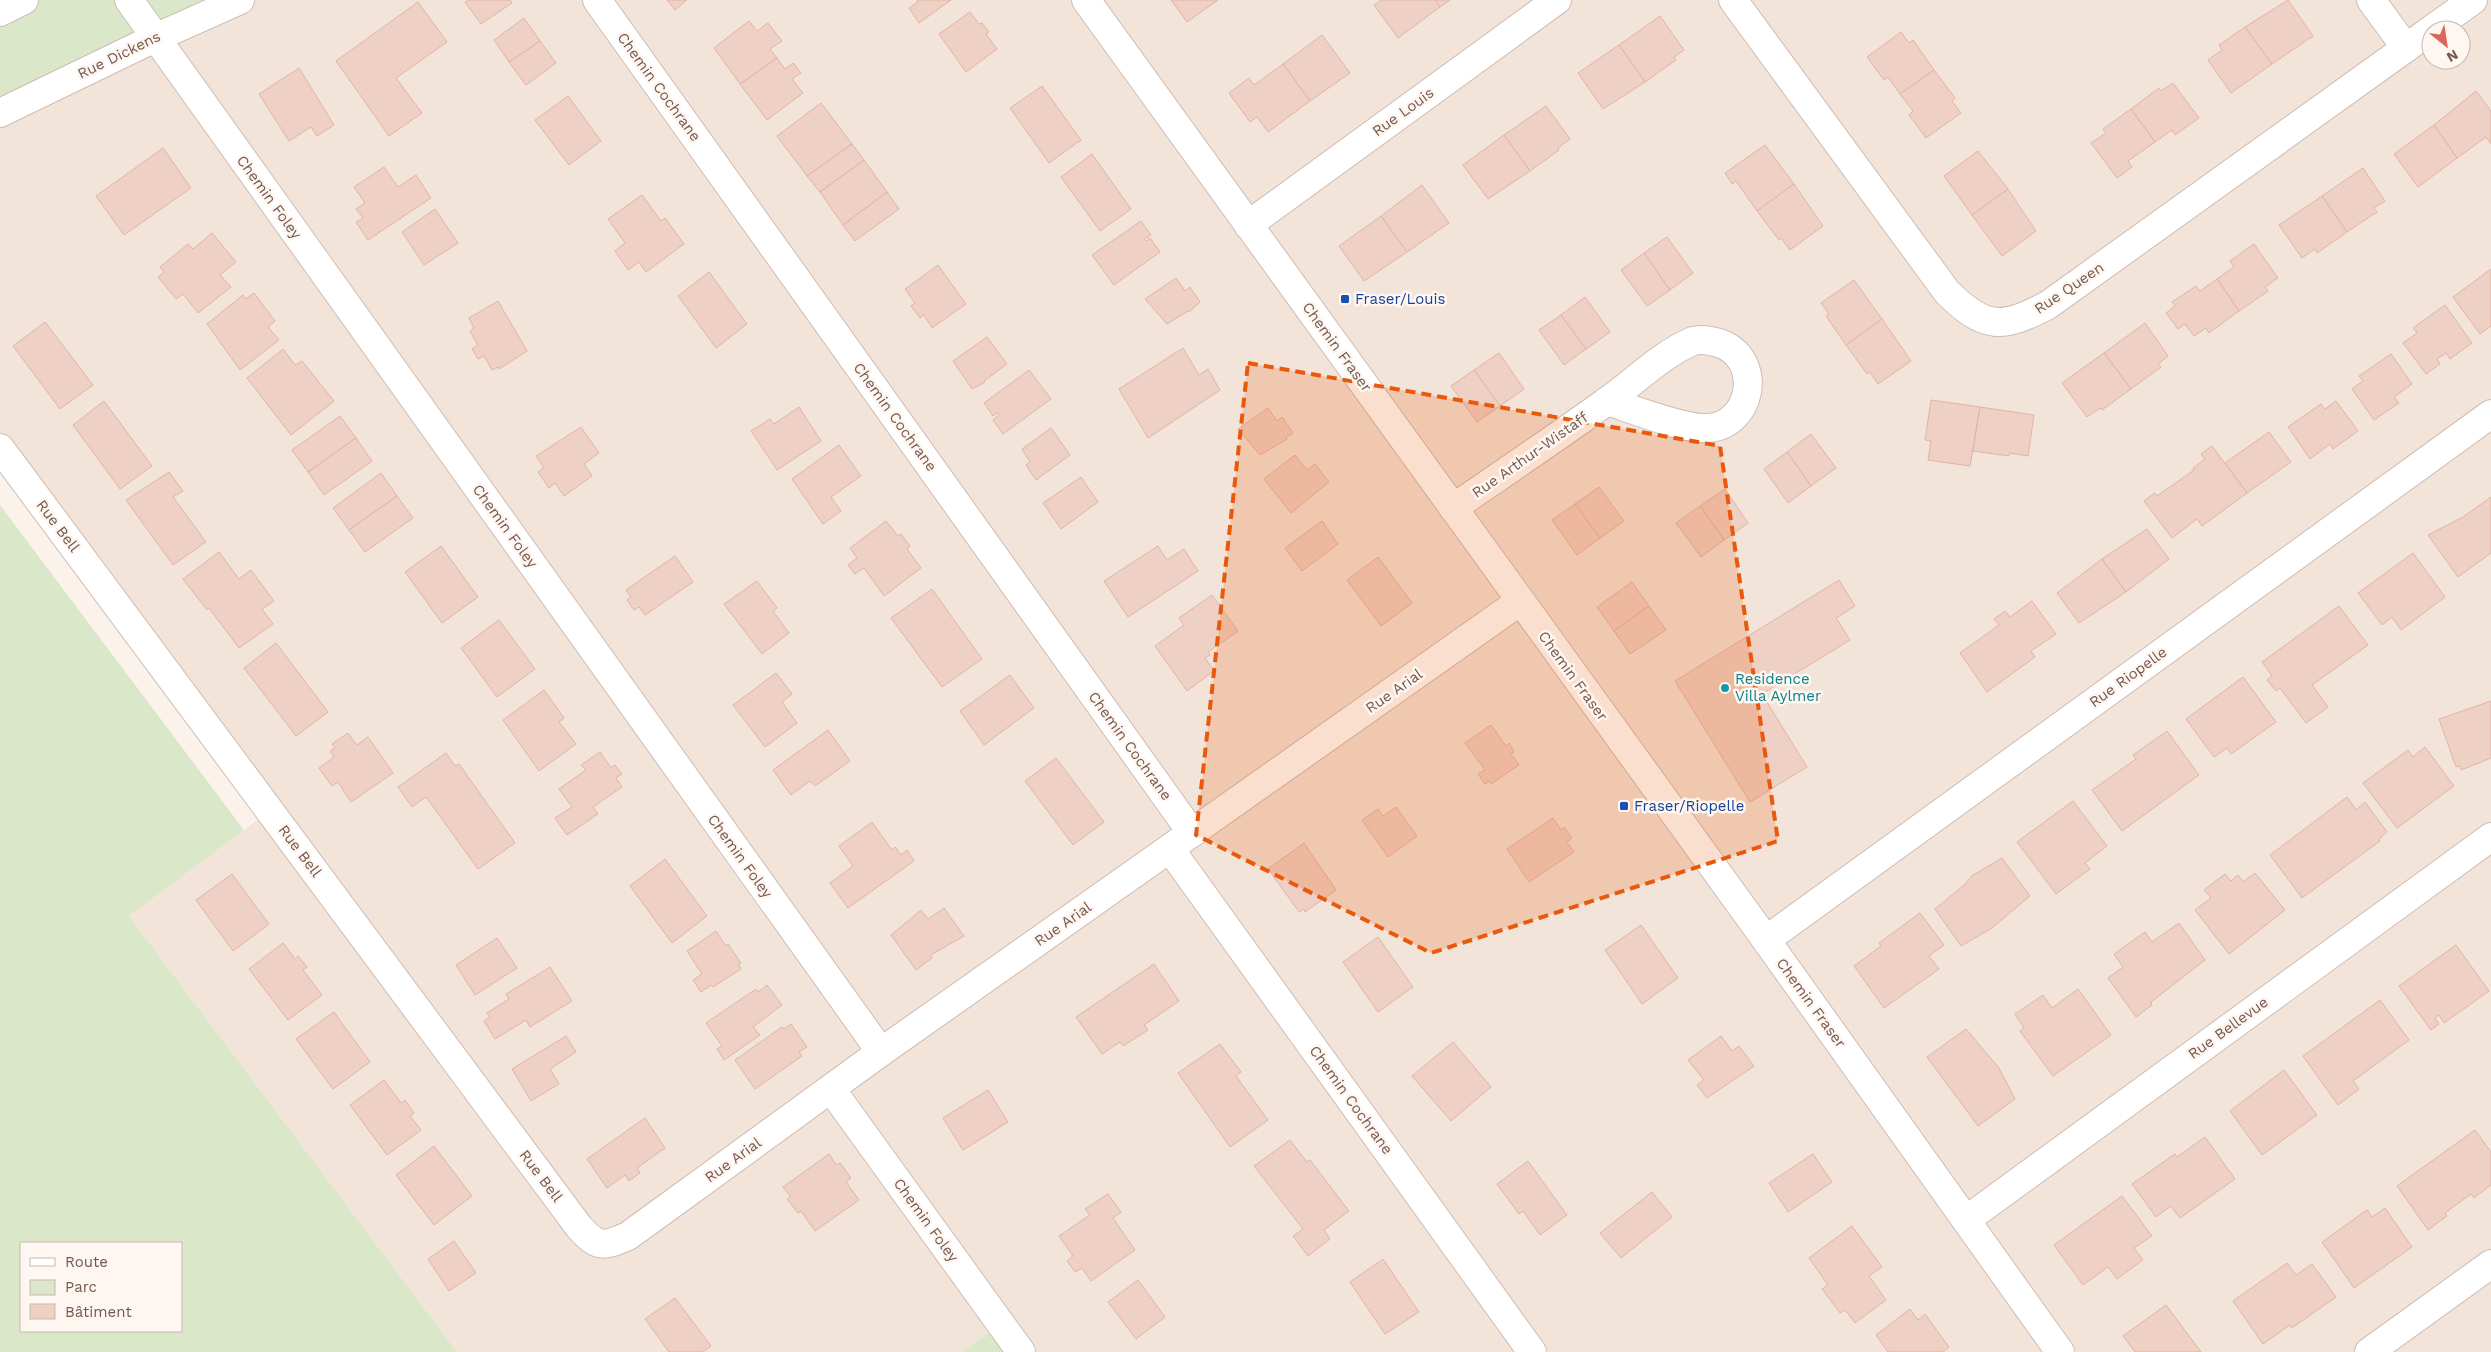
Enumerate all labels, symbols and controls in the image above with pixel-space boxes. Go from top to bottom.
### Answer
north arrow [2421,20,2471,70]
street label: Rue Dickens [75,27,163,83]
street label: Chemin Cochrane [613,29,705,145]
text: N [2444,47,2461,66]
street label: Rue Louis [1369,84,1437,140]
street label: Chemin Foley [233,152,305,242]
street label: Rue Queen [2031,258,2107,318]
place label: Fraser/Louis [1355,290,1446,308]
marker: Fraser/Louis [1339,293,1351,305]
street label: Chemin Fraser [1298,299,1376,395]
street label: Chemin Cochrane [849,359,941,475]
street label: Rue Arthur-Wistaff [1468,408,1592,502]
street label: Chemin Foley [469,481,541,571]
street label: Rue Bell [33,496,84,556]
street label: Chemin Fraser [1534,628,1612,724]
street label: Rue Riopelle [2086,643,2170,711]
street label: Rue Arial [1362,665,1426,717]
place label: Residence Villa Aylmer [1735,670,1821,705]
marker: Residence Villa Aylmer [1719,682,1731,694]
street label: Chemin Cochrane [1084,688,1176,804]
place label: Fraser/Riopelle [1634,797,1744,815]
marker: Fraser/Riopelle [1618,800,1630,812]
street label: Chemin Foley [704,811,776,901]
street label: Rue Bell [275,821,326,881]
street label: Rue Arial [1031,898,1095,950]
street label: Chemin Fraser [1772,955,1850,1051]
street label: Rue Bellevue [2184,993,2272,1063]
street label: Chemin Cochrane [1305,1042,1397,1158]
street label: Rue Arial [701,1133,765,1186]
street label: Rue Bell [516,1146,567,1206]
street label: Chemin Foley [890,1175,962,1265]
legend [20,1242,182,1332]
text: Route [65,1253,108,1271]
text: Parc [65,1278,97,1296]
text: Bâtiment [65,1303,132,1321]

